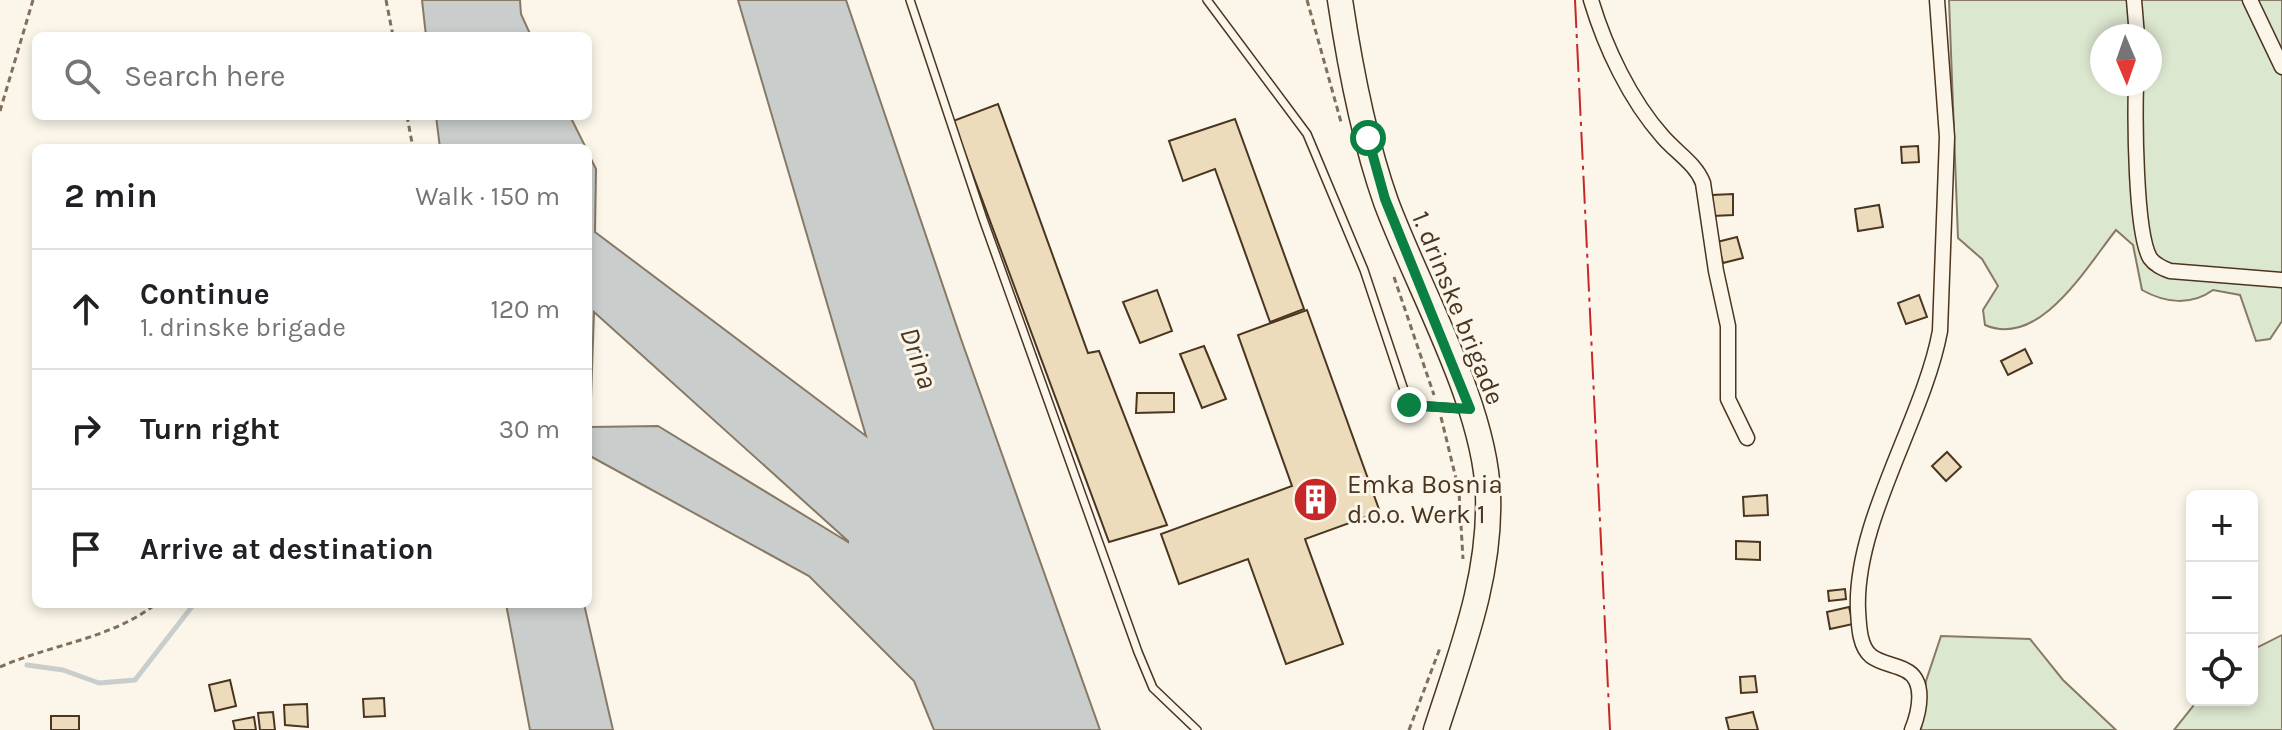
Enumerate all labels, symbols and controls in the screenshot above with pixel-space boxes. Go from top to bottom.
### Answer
north arrow [2090,24,2162,96]
search box [32,32,592,120]
icon: search [60,54,104,98]
text: Search here [124,58,285,94]
route start [1350,120,1386,156]
text: 2 min [64,176,158,216]
text: Walk · 150 m [415,181,560,212]
street label: 1. drinske brigade [1405,207,1511,409]
text: Continue [140,276,270,312]
icon: ahead [64,287,108,331]
text: 120 m [490,294,560,325]
text: 1. drinske brigade [140,312,346,343]
water label: Drina [893,323,945,393]
route end [1391,387,1427,423]
icon: right [64,407,108,451]
text: Turn right [140,411,280,447]
text: 30 m [499,414,560,445]
place label: Emka Bosnia d.o.o. Werk 1 [1347,469,1503,530]
building icon: Emka Bosnia d.o.o. Werk 1 [1292,475,1340,523]
map controls [2186,490,2258,706]
button: + [2186,490,2258,562]
icon: arrive [64,527,108,571]
text: Arrive at destination [140,531,434,567]
button: − [2186,562,2258,634]
button: locate [2186,634,2258,706]

